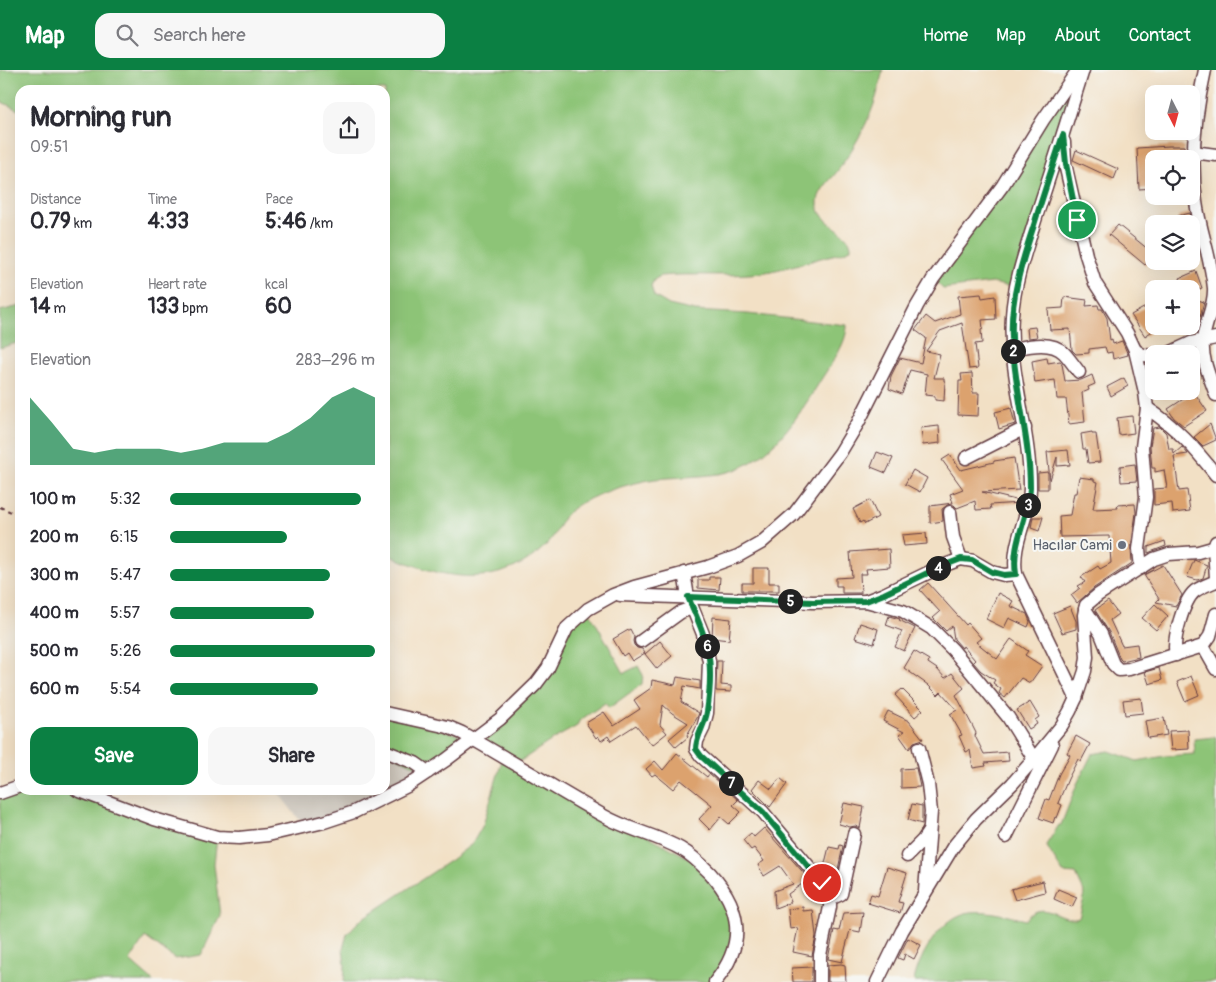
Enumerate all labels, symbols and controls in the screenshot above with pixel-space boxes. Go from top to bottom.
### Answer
search box [95,13,445,58]
text: Map [25,21,65,50]
icon: search [113,21,141,49]
text: Search here [153,23,246,47]
text: Home [923,24,968,47]
text: Map [996,24,1026,47]
text: About [1054,24,1100,47]
text: Contact [1128,24,1191,47]
north arrow [1145,85,1200,140]
map controls [1145,85,1200,400]
text: Morning run [30,100,172,135]
button: share [323,102,375,154]
text: 09:51 [30,137,68,157]
button: locate [1145,150,1200,205]
text: Distance [30,191,81,208]
text: Time [148,191,177,208]
text: Pace [265,191,293,208]
pin [1056,199,1098,241]
icon: arrive [1063,206,1091,234]
text: 0.79 [30,208,71,235]
text: 4:33 [148,208,189,235]
text: 5:46 [265,208,307,235]
text: km [71,215,92,232]
text: /km [307,215,333,232]
button: layers [1145,215,1200,270]
text: Elevation [30,276,83,293]
text: Heart rate [148,276,207,293]
text: kcal [265,276,288,293]
button: + [1145,280,1200,335]
text: 14 [30,293,50,320]
text: 133 [148,293,179,320]
text: 60 [265,293,292,320]
text: m [50,300,66,317]
text: bpm [179,300,208,317]
pin: 2 [1000,338,1026,364]
text: 2 [1010,343,1017,360]
button: − [1145,345,1200,400]
text: Elevation [30,350,91,370]
text: 283–296 m [295,350,375,370]
text: 100 m [30,489,76,509]
text: 5:32 [110,489,141,509]
pin: 3 [1016,492,1040,518]
text: 3 [1025,497,1032,514]
text: 200 m [30,527,78,547]
text: 6:15 [110,527,139,547]
place label: Hacılar Cami [1032,536,1112,555]
marker: Hacılar Cami [1116,539,1128,551]
pin: 4 [926,556,950,580]
text: 4 [934,560,943,577]
text: 300 m [30,565,78,585]
text: 5:47 [110,565,141,585]
pin: 5 [778,588,802,614]
text: 5 [787,593,794,610]
text: 400 m [30,603,79,623]
text: 5:57 [110,603,140,623]
pin: 6 [694,634,720,658]
text: 6 [703,638,712,655]
text: 500 m [30,641,78,661]
text: 5:26 [110,641,141,661]
text: 600 m [30,679,79,699]
text: 5:54 [110,679,141,699]
button: Save [30,727,198,785]
button: Share [208,727,375,785]
pin: 7 [718,770,744,796]
text: 7 [728,775,735,792]
pin [801,862,843,904]
icon: check [808,869,836,897]

